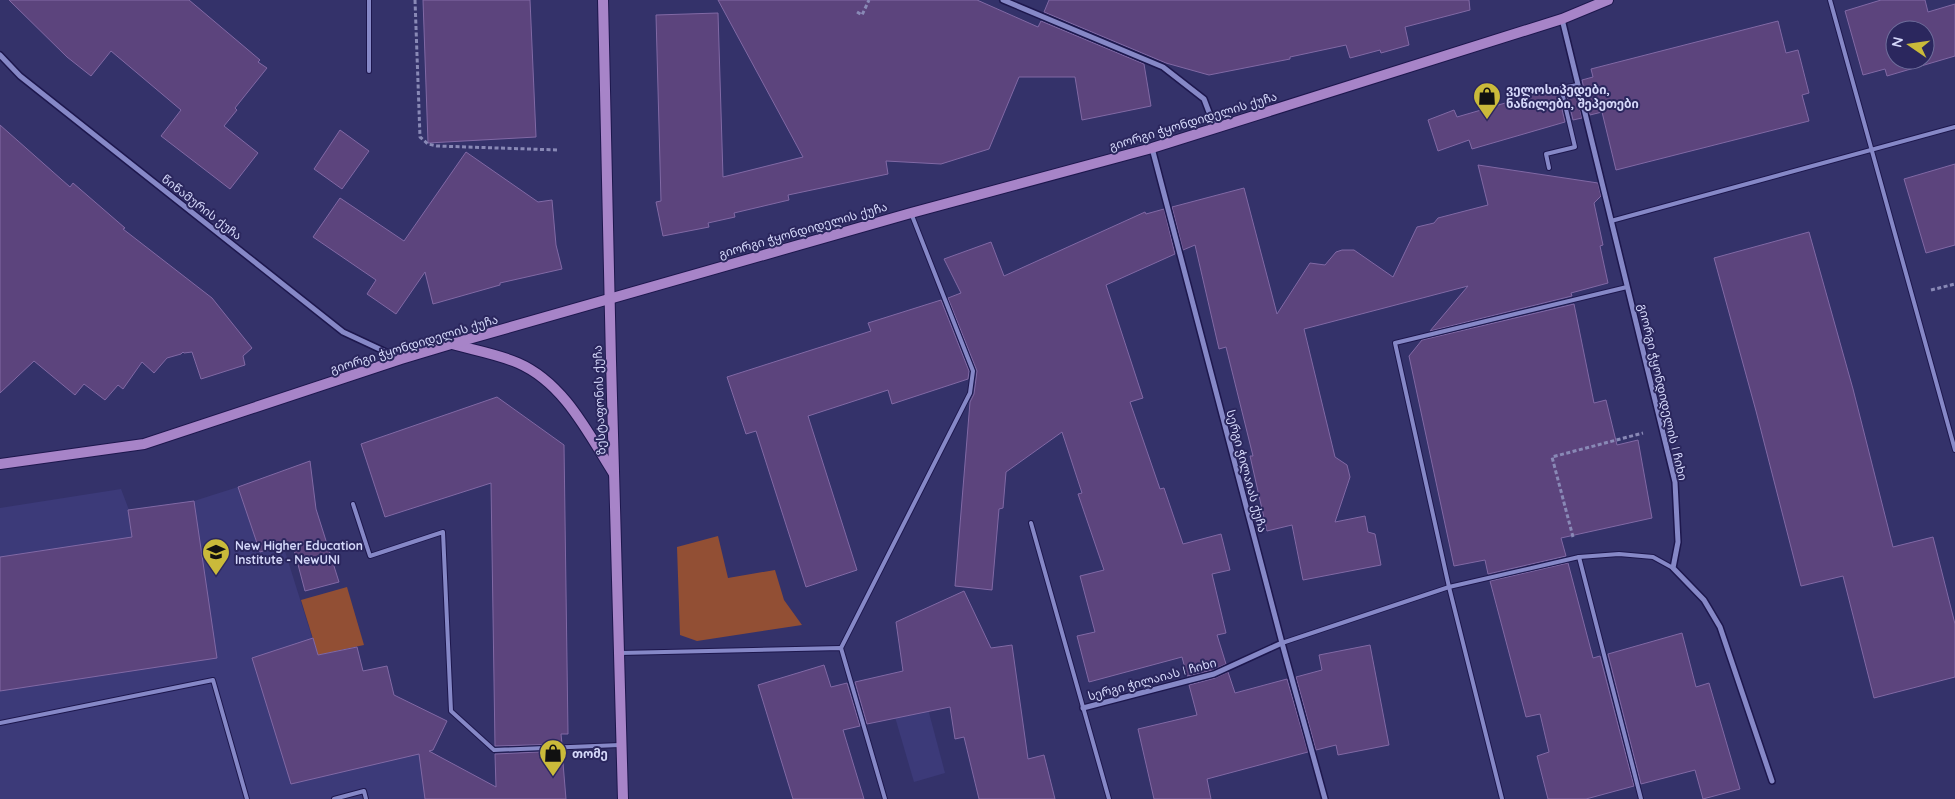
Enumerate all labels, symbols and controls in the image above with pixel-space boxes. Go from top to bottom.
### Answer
north arrow [1885,20,1935,70]
text: N [1887,35,1907,49]
shop icon: ველოსიპედები, ნაწილები, შეპეთები [1472,81,1502,120]
place label: ველოსიპედები, ნაწილები, შეპეთები [1506,82,1639,112]
street label: გიორგი ჭყონდიდელის ქუჩა [1107,88,1279,155]
street label: წიწამურის ქუჩა [159,171,245,243]
street label: გიორგი ჭყონდიდელის ქუჩა [717,199,889,262]
street label: გიორგი ჭყონდიდელის I ჩიხი [1634,302,1691,482]
street label: გიორგი ჭყონდიდელის ქუჩა [328,311,500,378]
street label: ზესტაფონის ქუჩა [590,345,608,455]
street label: სერგი ჭილაიას ქუჩა [1222,408,1271,534]
school or university icon: New Higher Education Institute - NewUNI [201,537,231,576]
place label: New Higher Education Institute - NewUNI [235,538,363,567]
street label: სერგი ჭილაიას I ჩიხი [1086,655,1218,704]
shop icon: თომე [538,738,568,777]
place label: თომე [572,746,608,761]

